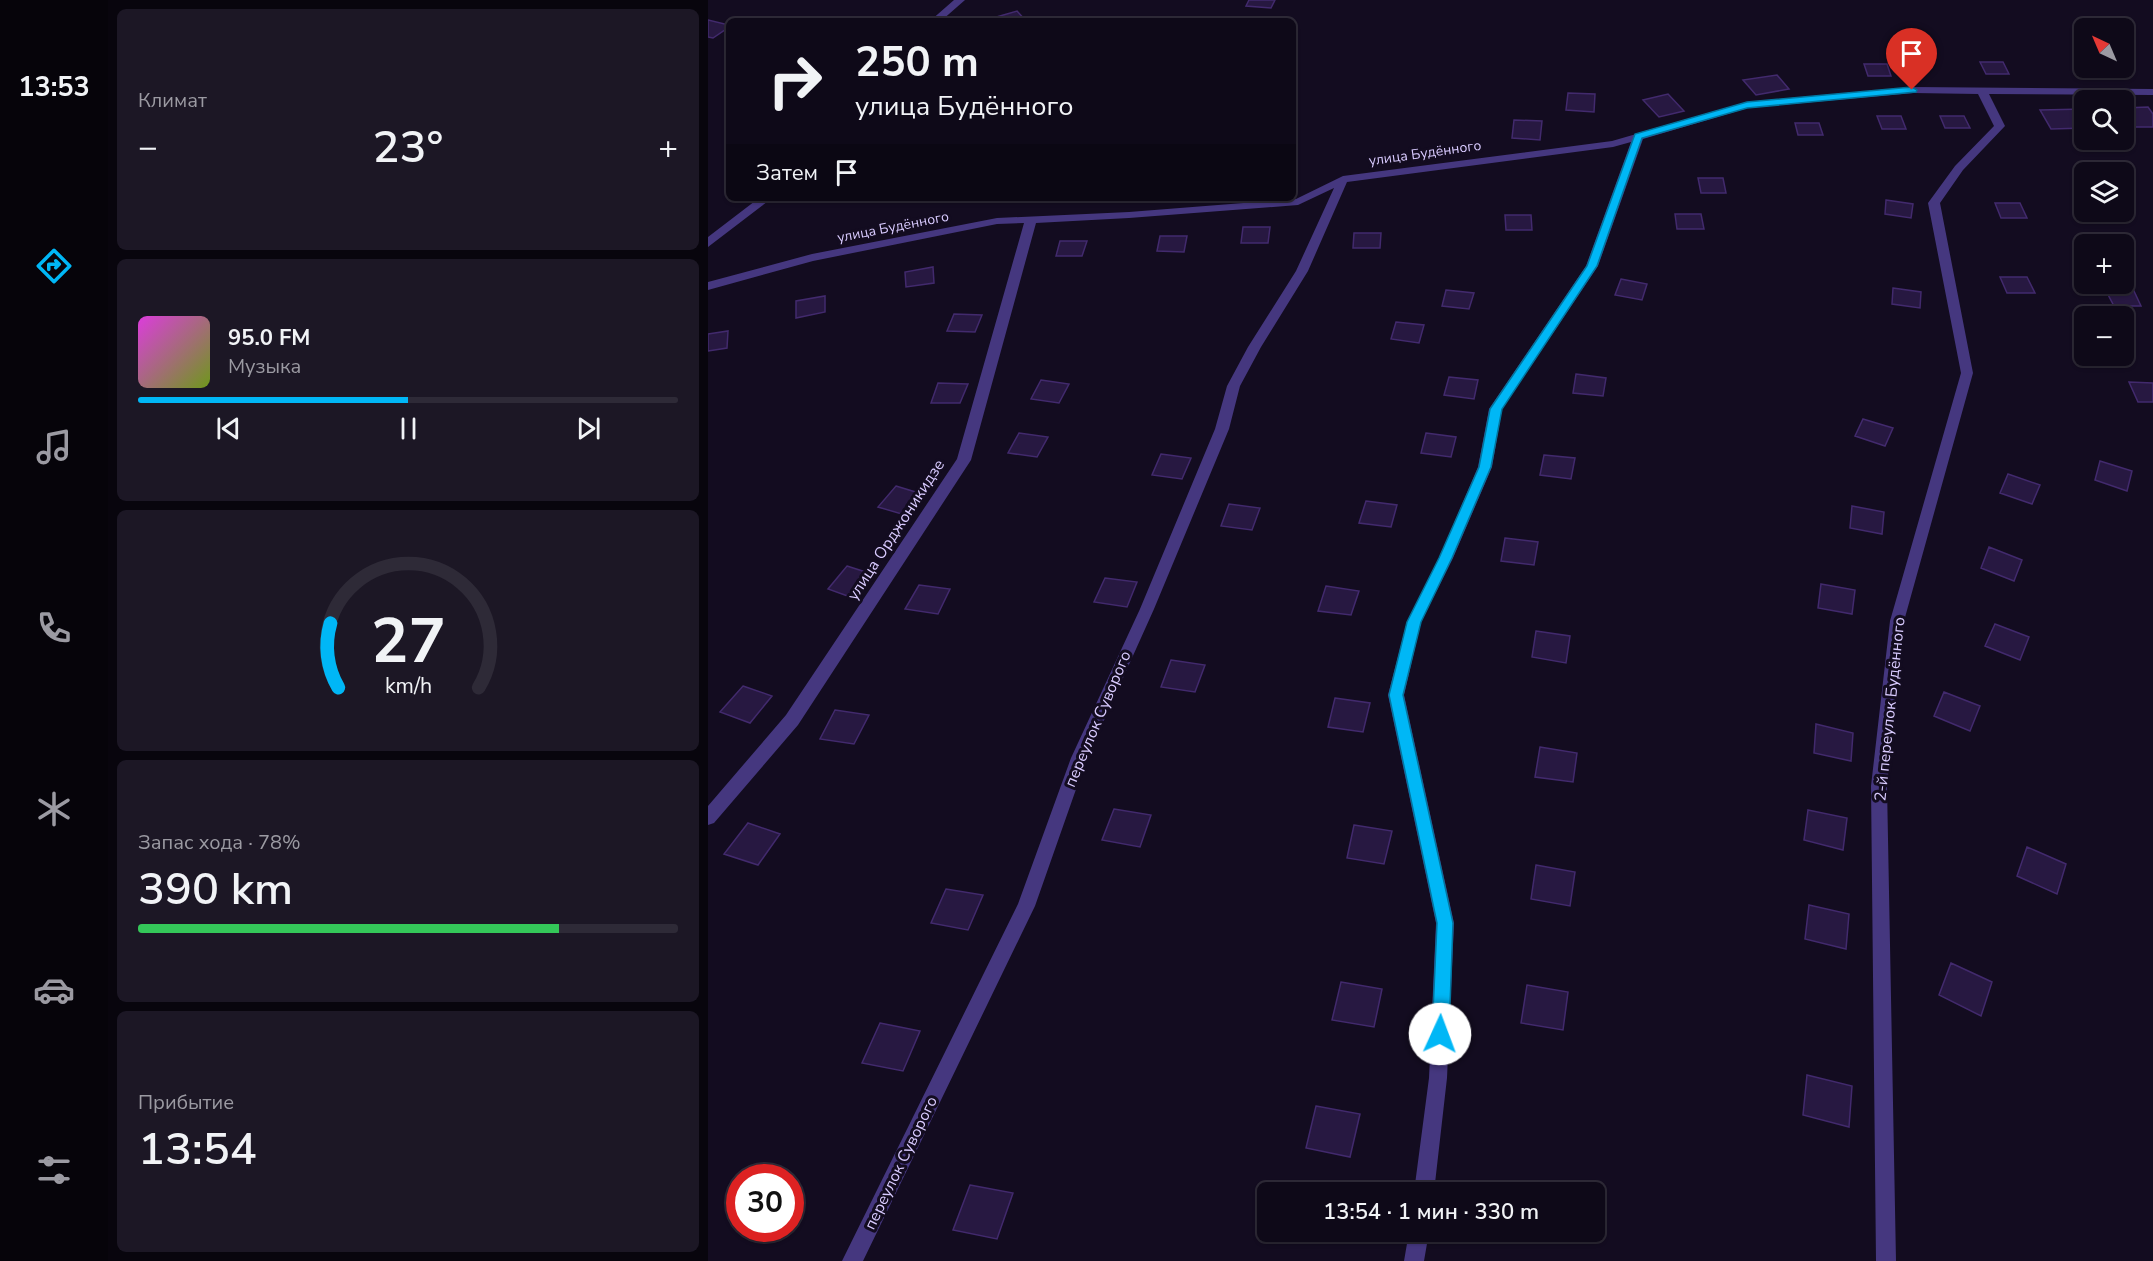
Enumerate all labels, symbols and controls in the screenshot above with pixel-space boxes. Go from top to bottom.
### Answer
north arrow [2074,18,2134,78]
map controls [2074,18,2134,366]
pin [1886,28,1937,90]
text: 250 m [855,34,979,91]
icon: arrive [1895,37,1928,70]
icon: right [756,42,834,120]
text: 13:53 [18,69,90,106]
text: Климат [138,87,207,114]
text: улица Будённого [855,88,1074,125]
button: search [2074,90,2134,150]
text: 23° [373,117,443,178]
text: − [138,125,158,170]
text: + [658,125,678,170]
street label: улица Будённого [1368,136,1482,170]
icon: arrive [830,156,863,189]
text: Затем [756,158,818,188]
button: layers [2074,162,2134,222]
street label: улица Будённого [836,207,950,247]
button: + [2074,234,2134,294]
icon: directions [33,245,75,287]
button: − [2074,306,2134,366]
text: 95.0 FM [228,323,310,353]
text: Музыка [228,353,301,380]
icon: previous [212,412,245,445]
icon: pause [392,412,425,445]
icon: next [572,412,605,445]
icon: music [33,426,75,468]
street label: улица Орджоникидзе [842,455,950,605]
text: 27 [371,599,445,684]
icon: phone [33,607,75,649]
street label: 2-й переулок Будённого [1869,616,1911,802]
street label: переулок Суворого [1059,647,1137,791]
text: km/h [384,671,432,701]
icon: climate [33,788,75,830]
text: Запас хода · 78% [138,829,301,856]
text: 390 km [138,859,293,920]
icon: car [33,969,75,1011]
position arrow [1408,1002,1472,1066]
text: Прибытие [138,1089,234,1116]
street label: переулок Суворого [859,1093,943,1233]
text: 13:54 [138,1119,257,1180]
icon: filters [33,1149,75,1191]
speed limit sign: 30 [726,1164,804,1242]
text: 13:54 · 1 мин · 330 m [1323,1197,1539,1227]

